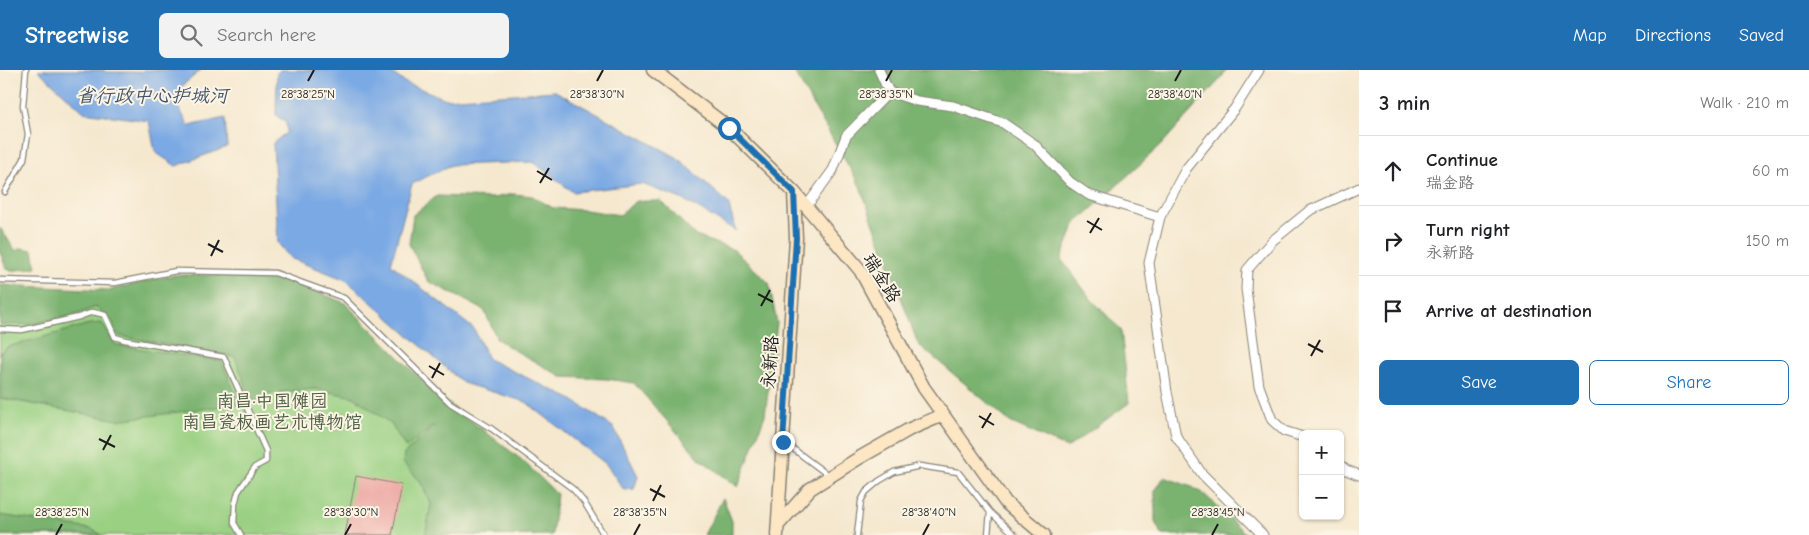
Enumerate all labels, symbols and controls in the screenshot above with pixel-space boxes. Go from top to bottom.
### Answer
search box [159,13,509,58]
text: Streetwise [25,21,129,49]
icon: search [177,21,205,49]
text: Search here [217,24,316,46]
text: Map [1573,25,1607,46]
text: Directions [1635,25,1711,46]
text: Saved [1739,25,1784,46]
water label: 省行政中心护城河 [76,85,231,107]
text: 28°38'25"N [281,87,335,101]
text: 28°38'30"N [570,87,624,101]
text: 28°38'35"N [859,87,913,101]
text: 28°38'40"N [1148,87,1202,101]
text: 3 min [1379,91,1430,115]
text: Walk · 210 m [1700,94,1789,112]
route start [718,117,741,140]
text: Continue [1426,149,1498,171]
icon: ahead [1379,157,1407,185]
text: 60 m [1752,162,1789,180]
text: 瑞金路 [1426,174,1474,192]
text: Turn right [1426,219,1510,241]
icon: right [1379,227,1407,255]
text: 150 m [1746,232,1789,250]
text: 永新路 [1426,244,1474,262]
street label: 瑞金路 [858,250,905,307]
icon: arrive [1379,297,1407,325]
text: Arrive at destination [1426,300,1592,322]
street label: 永新路 [758,334,783,390]
button: Save [1379,360,1579,405]
button: Share [1589,360,1789,405]
park label: 南昌·中国傩园 南昌瓷板画艺术博物馆 [182,391,362,433]
map controls [1299,430,1344,520]
button: + [1299,430,1344,475]
route end [772,431,795,454]
button: − [1299,475,1344,520]
text: 28°38'25"N [35,505,89,519]
text: 28°38'30"N [324,505,378,519]
text: 28°38'35"N [613,505,667,519]
text: 28°38'40"N [902,505,956,519]
text: 28°38'45"N [1191,505,1245,519]

